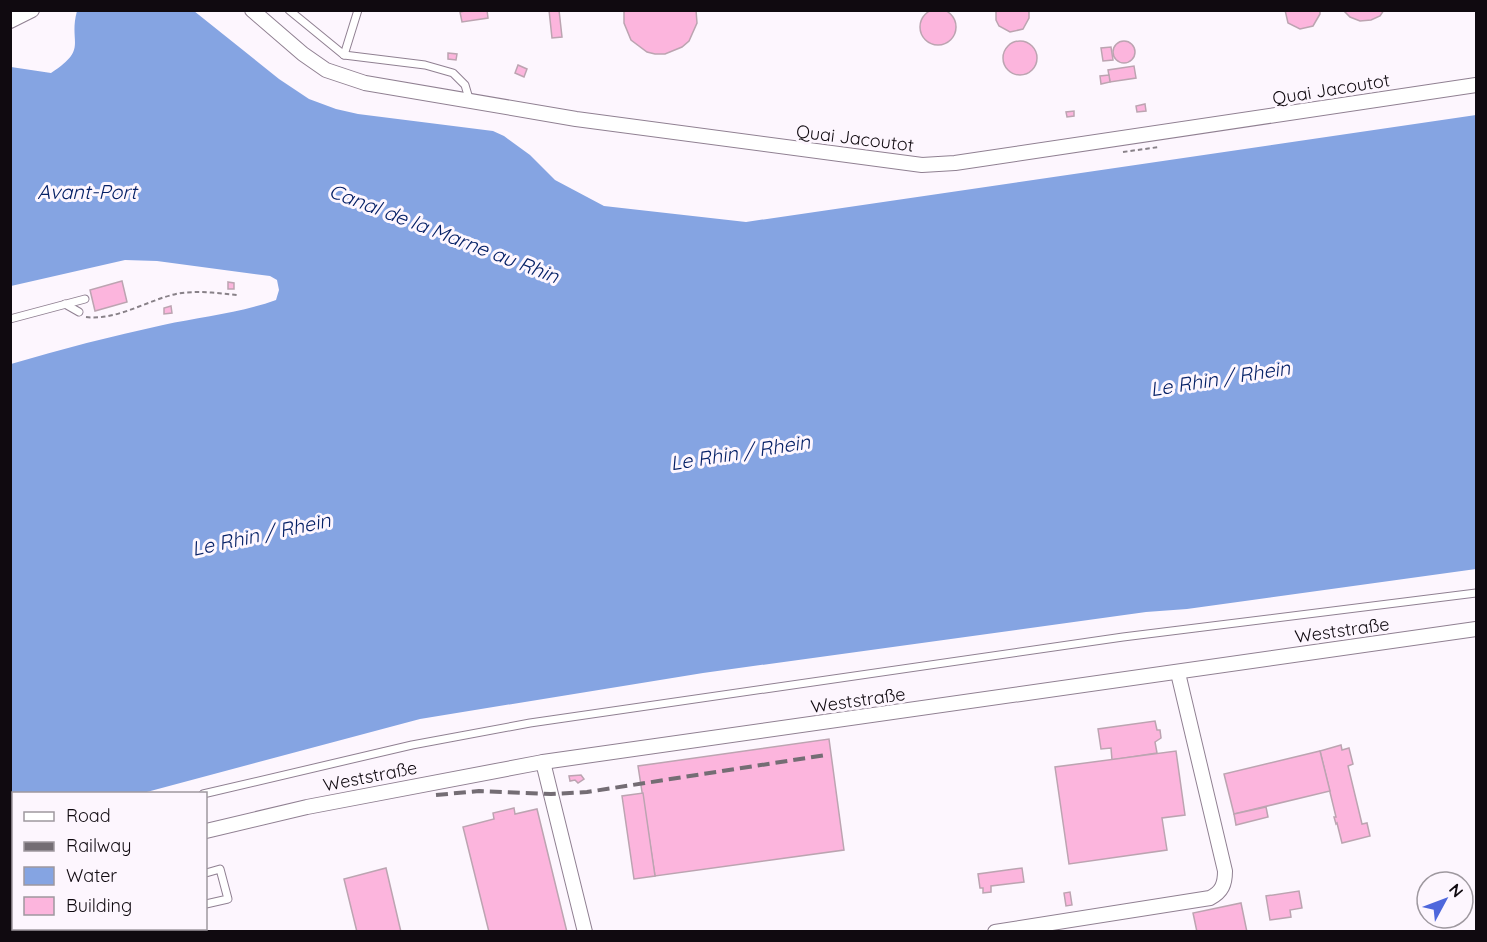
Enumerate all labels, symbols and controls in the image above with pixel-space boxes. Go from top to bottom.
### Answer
street label: Quai Jacoutot [1271,68,1391,110]
street label: Quai Jacoutot [795,119,915,157]
water label: Canal de la Marne au Rhin [326,178,563,289]
water label: Avant-Port [37,179,139,204]
water label: Le Rhin / Rhein [1148,355,1292,401]
water label: Le Rhin / Rhein [668,429,812,475]
water label: Le Rhin / Rhein [189,507,333,561]
street label: Weststraße [1293,612,1391,648]
street label: Weststraße [809,682,907,718]
street label: Weststraße [321,756,419,796]
legend [12,792,207,930]
text: Road [66,804,111,827]
text: Railway [66,834,132,857]
text: Water [66,864,117,887]
north arrow [1415,870,1475,930]
text: N [1445,879,1468,901]
text: Building [66,894,132,917]

